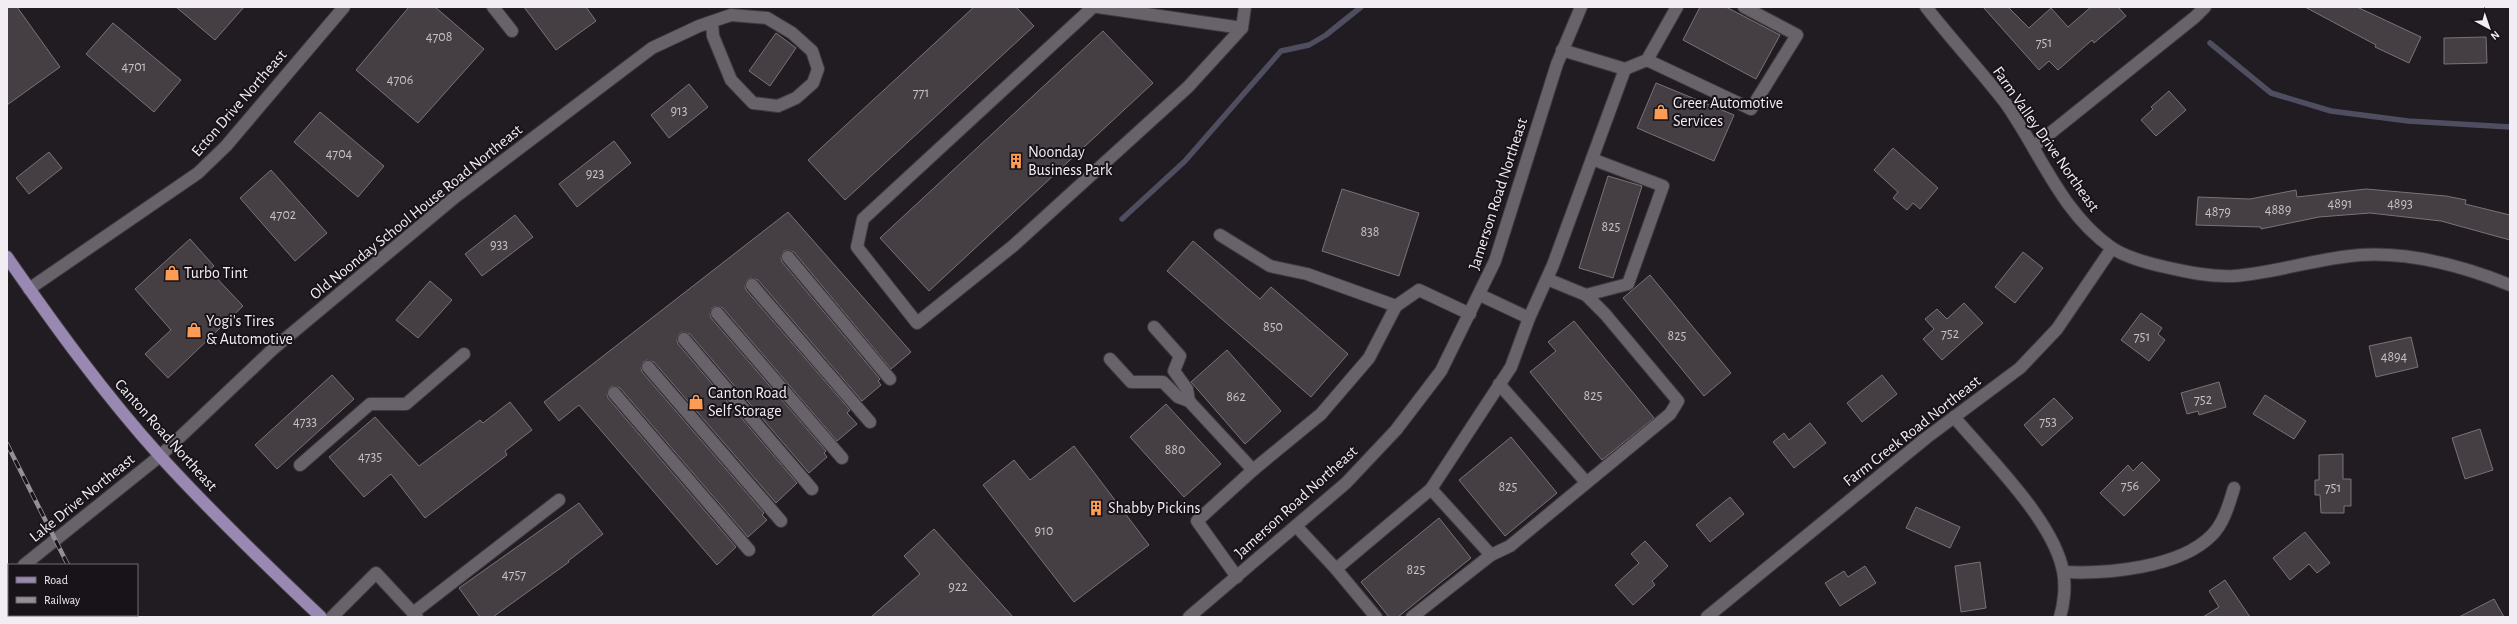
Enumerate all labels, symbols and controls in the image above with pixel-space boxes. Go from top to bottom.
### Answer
north arrow [2469,8,2509,48]
text: N [2489,29,2502,42]
house number: 4708 [426,30,452,44]
house number: 751 [2036,36,2052,50]
street label: Ecton Drive Northeast [188,47,290,159]
house number: 4701 [122,60,146,74]
street label: Farm Valley Drive Northeast [1989,63,2102,215]
house number: 4706 [387,73,413,87]
house number: 771 [913,86,929,100]
place label: Greer Automotive Services [1673,95,1783,129]
shop icon: Greer Automotive Services [1652,103,1670,121]
house number: 913 [670,104,688,118]
street label: Jamerson Road Northeast [1466,116,1530,272]
street label: Old Noonday School House Road Northeast [307,121,526,303]
place label: Noonday Business Park [1028,144,1113,178]
house number: 4704 [326,147,353,161]
building icon: Noonday Business Park [1007,152,1025,170]
house number: 923 [586,167,605,181]
house number: 4891 [2328,197,2352,211]
house number: 4893 [2387,197,2413,211]
house number: 4889 [2265,203,2291,217]
house number: 4879 [2205,205,2231,219]
house number: 4702 [270,208,296,222]
house number: 825 [1602,220,1621,234]
house number: 838 [1360,225,1380,239]
house number: 933 [490,238,508,252]
shop icon: Turbo Tint [163,264,181,282]
place label: Turbo Tint [184,265,248,281]
place label: Yogi's Tires & Automotive [206,313,293,347]
house number: 850 [1263,320,1283,334]
shop icon: Yogi's Tires & Automotive [185,321,203,339]
house number: 752 [1941,327,1959,341]
house number: 825 [1668,329,1687,343]
house number: 751 [2134,330,2150,344]
house number: 4894 [2381,350,2408,364]
street label: Farm Creek Road Northeast [1840,373,1984,489]
street label: Canton Road Northeast [112,376,220,494]
place label: Canton Road Self Storage [708,385,787,419]
house number: 825 [1584,389,1603,403]
house number: 862 [1226,390,1246,404]
shop icon: Canton Road Self Storage [687,393,705,411]
house number: 752 [2194,393,2212,407]
house number: 4733 [293,415,317,429]
house number: 753 [2039,415,2057,429]
house number: 880 [1165,443,1185,457]
street label: Jamerson Road Northeast [1232,443,1360,561]
house number: 4735 [358,450,382,464]
street label: Lake Drive Northeast [27,451,137,545]
house number: 756 [2121,479,2139,493]
house number: 825 [1499,480,1518,494]
house number: 751 [2325,481,2341,495]
building icon: Shabby Pickins [1087,499,1105,517]
place label: Shabby Pickins [1108,500,1201,517]
house number: 910 [1035,524,1053,538]
house number: 825 [1407,563,1426,577]
legend [8,564,138,616]
house number: 4757 [502,568,526,582]
text: Road [44,574,68,586]
house number: 922 [948,580,968,594]
text: Railway [44,594,80,607]

